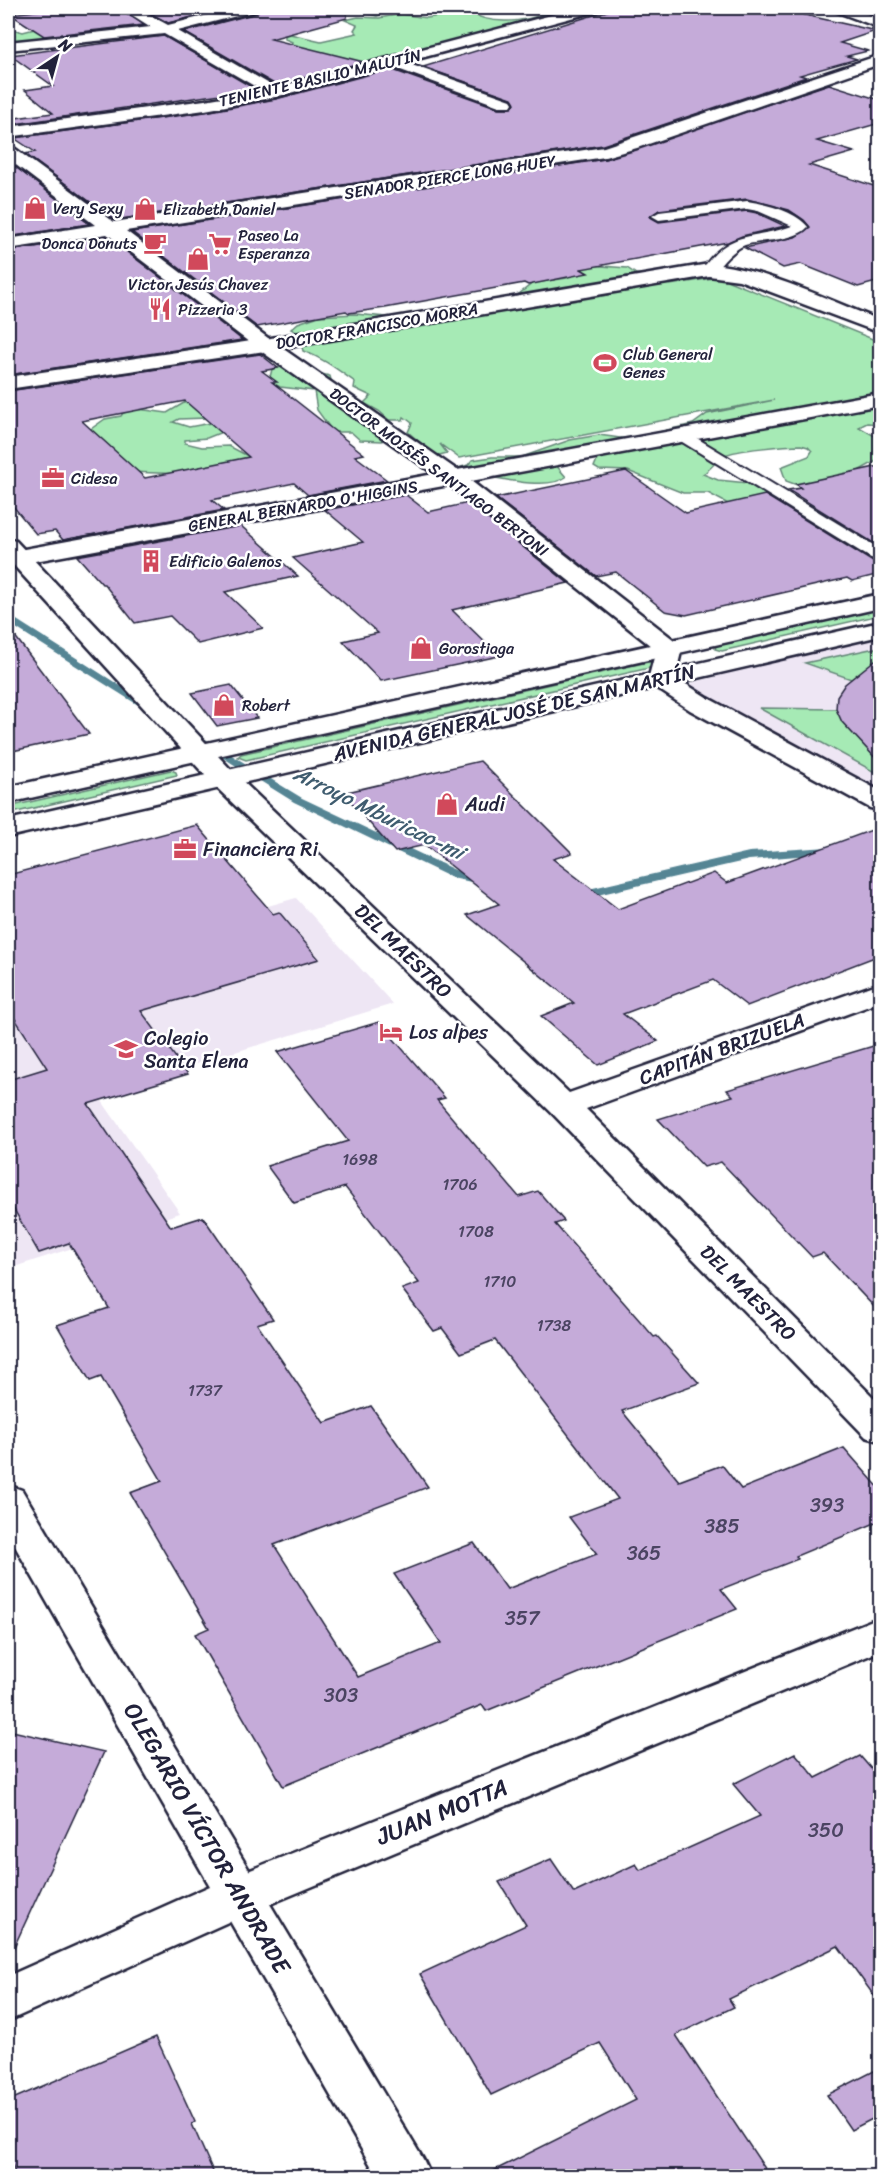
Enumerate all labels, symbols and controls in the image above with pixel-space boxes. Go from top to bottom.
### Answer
north arrow [27,27,87,87]
text: N [52,30,79,61]
street label: TENIENTE BASILIO MALUTÍN [216,40,425,115]
street label: SENADOR PIERCE LONG HUEY [342,146,558,208]
place label: Very Sexy [53,194,124,223]
shop icon: Very Sexy [22,195,48,221]
place label: Elizabeth Daniel [163,195,276,224]
shop icon: Elizabeth Daniel [132,196,158,222]
place label: Paseo La Esperanza [238,221,310,268]
place label: Donca Donuts [41,229,138,258]
cafe icon: Donca Donuts [142,230,168,256]
supermarket icon: Paseo La Esperanza [207,231,233,257]
shop icon: Victor Jesús Chavez [185,246,211,272]
place label: Victor Jesús Chavez [128,270,268,299]
street label: DOCTOR FRANCISCO MORRA [274,294,480,358]
place label: Pizzeria 3 [178,295,248,324]
restaurant icon: Pizzeria 3 [147,296,173,322]
place label: Club General Genes [623,340,713,387]
sports icon: Club General Genes [592,350,618,376]
street label: DOCTOR MOISÉS SANTIAGO BERTONI [323,380,555,564]
place label: Cidesa [71,464,117,493]
office icon: Cidesa [40,465,66,491]
street label: GENERAL BERNARDO O'HIGGINS [186,471,420,541]
place label: Edificio Galenos [169,547,282,576]
building icon: Edificio Galenos [138,548,164,574]
place label: Gorostiaga [439,634,515,663]
shop icon: Gorostiaga [408,635,434,661]
street label: AVENIDA GENERAL JOSÉ DE SAN MARTÍN [329,654,699,772]
place label: Robert [242,691,290,720]
shop icon: Robert [211,692,237,718]
water label: Arroyo Mburicao-mi [286,755,475,873]
place label: Audi [464,787,506,822]
shop icon: Audi [434,791,460,817]
place label: Financiera Ri [203,832,318,867]
office icon: Financiera Ri [172,836,198,862]
street label: DEL MAESTRO [346,895,460,1007]
street label: CAPITÁN BRIZUELA [634,1003,810,1095]
place label: Los alpes [409,1015,489,1050]
hotel icon: Los alpes [378,1019,404,1045]
place label: Colegio Santa Elena [144,1021,249,1079]
school or university icon: Colegio Santa Elena [113,1036,139,1062]
house number: 1698 [342,1145,378,1174]
house number: 1706 [442,1170,478,1199]
house number: 1708 [458,1217,494,1246]
street label: DEL MAESTRO [691,1236,805,1350]
house number: 1710 [484,1267,516,1296]
house number: 1738 [537,1311,572,1340]
house number: 1737 [188,1376,223,1405]
house number: 393 [810,1488,844,1523]
house number: 385 [704,1509,740,1544]
house number: 365 [627,1536,661,1571]
house number: 357 [505,1601,541,1636]
house number: 303 [324,1678,358,1713]
street label: OLEGARIO VÍCTOR ANDRADE [112,1694,303,1983]
street label: JUAN MOTTA [369,1767,514,1858]
house number: 350 [808,1813,844,1848]

